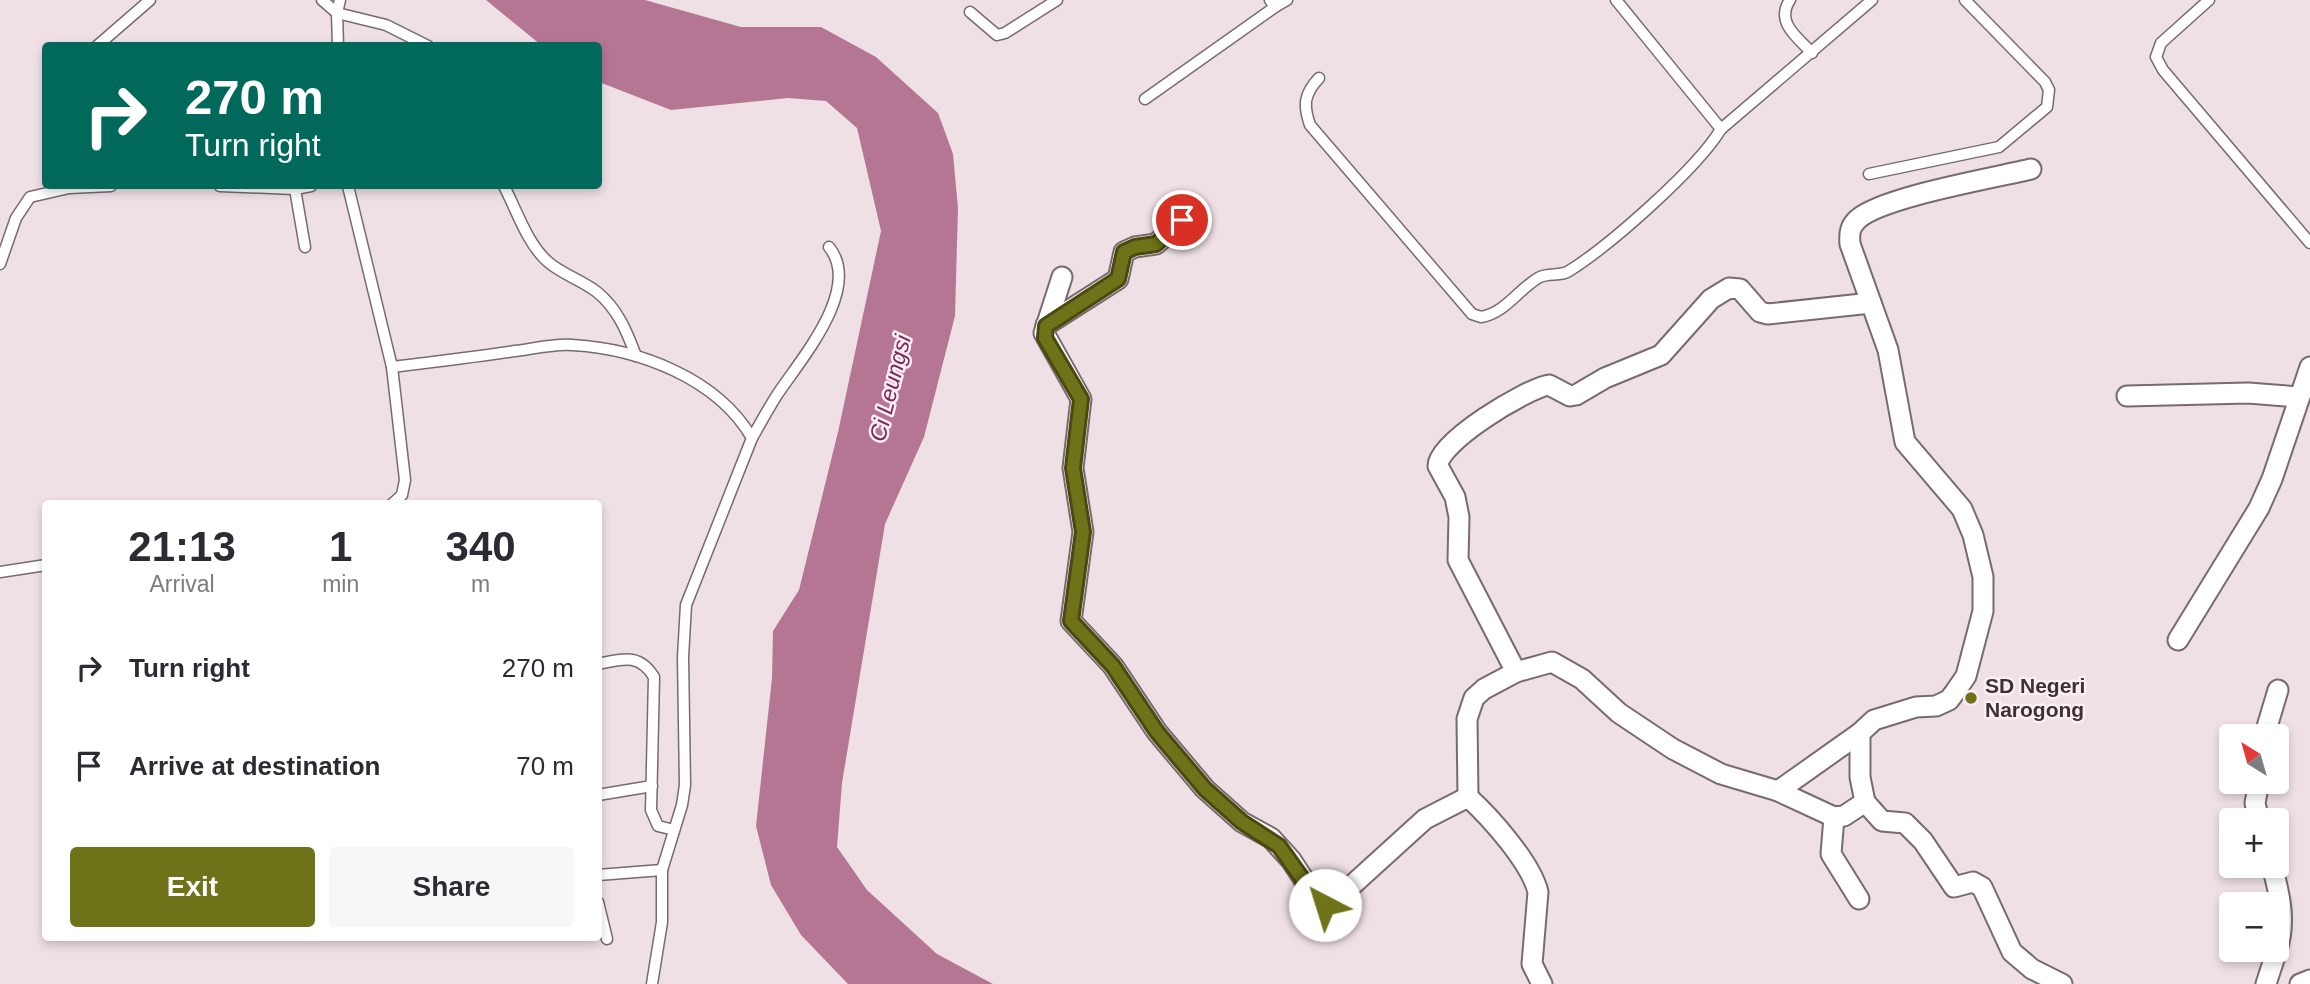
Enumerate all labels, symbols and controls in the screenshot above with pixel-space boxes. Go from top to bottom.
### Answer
icon: right [70,70,161,161]
text: 270 m [185,70,324,124]
text: Turn right [185,127,321,163]
pin [1152,190,1212,250]
icon: arrive [1163,201,1201,239]
water label: Ci Leungsi [864,331,916,444]
text: 21:13 [128,523,236,570]
text: 1 [329,523,352,570]
text: 340 [446,523,516,570]
text: Arrival [149,571,215,597]
text: min [322,571,359,597]
text: m [471,571,490,597]
icon: right [70,649,108,687]
text: Turn right [129,653,250,683]
text: 270 m [502,653,574,683]
place label: SD Negeri Narogong [1985,674,2085,721]
marker: SD Negeri Narogong [1963,690,1979,706]
north arrow [2219,724,2289,794]
map controls [2219,724,2289,962]
icon: arrive [70,747,108,785]
text: Arrive at destination [129,751,380,781]
text: 70 m [516,751,574,781]
button: + [2219,808,2289,878]
button: Exit [70,847,315,927]
button: Share [329,847,574,927]
position arrow [1288,868,1362,942]
button: − [2219,892,2289,962]

